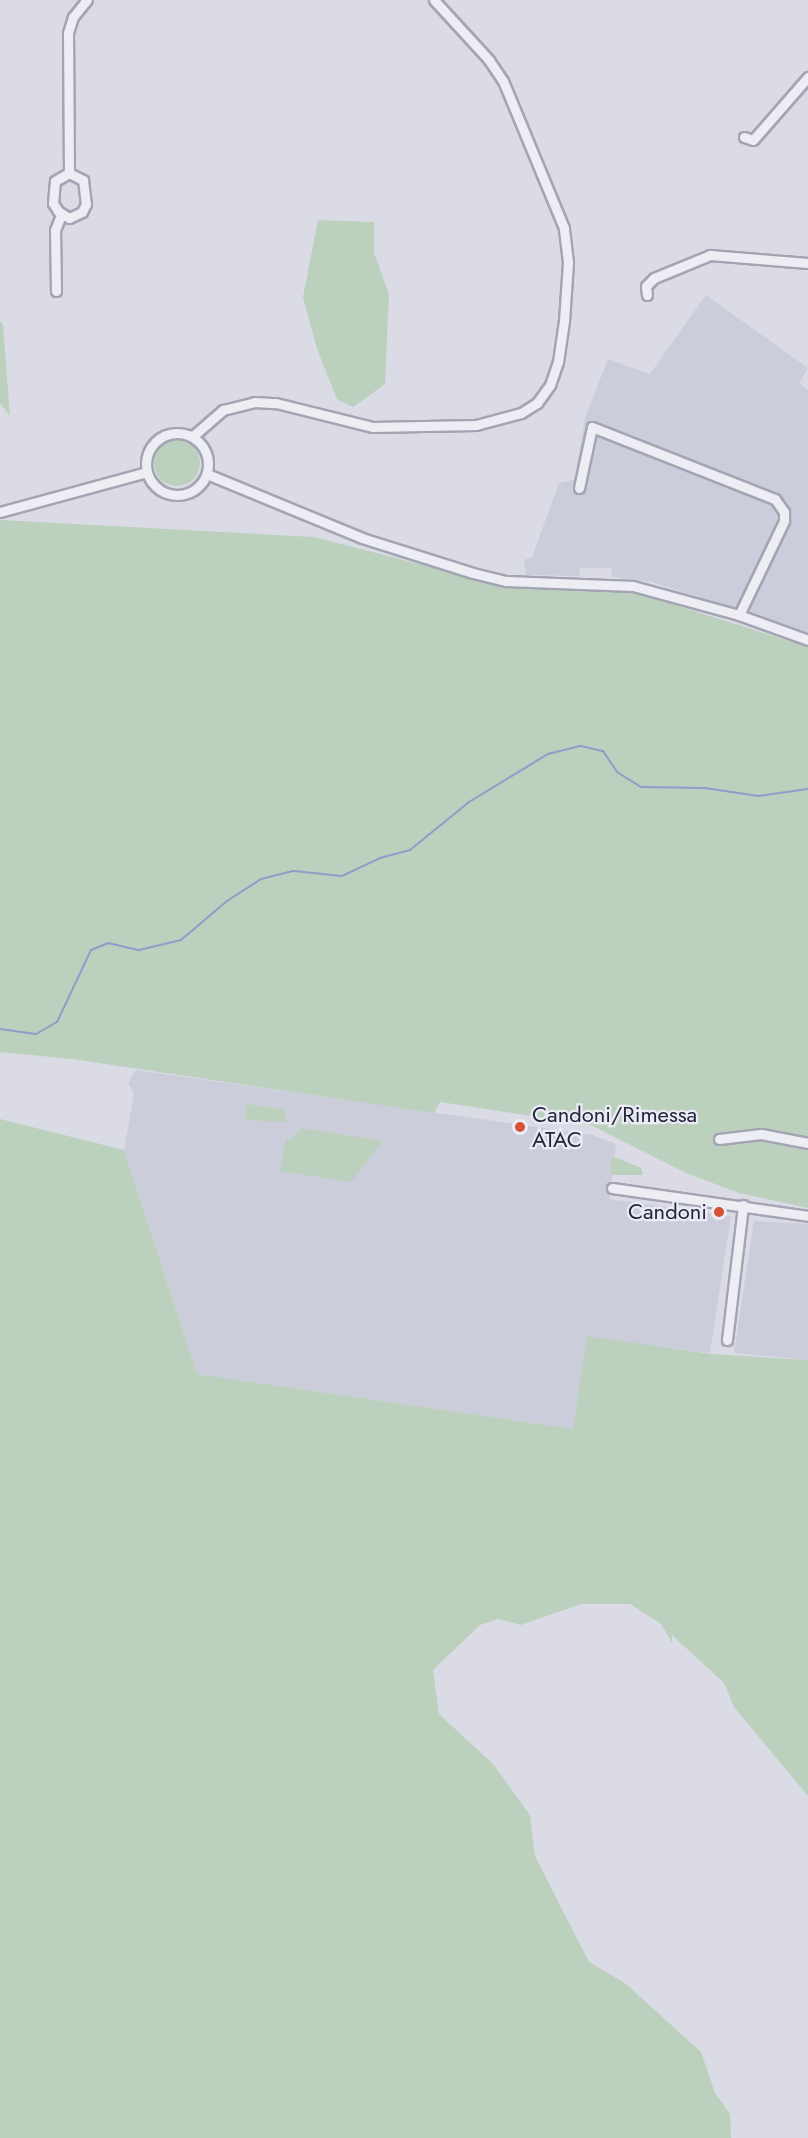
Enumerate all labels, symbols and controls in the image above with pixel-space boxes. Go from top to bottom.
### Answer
place label: Candoni/Rimessa ATAC [532,1101,697,1152]
marker: Candoni/Rimessa ATAC [513,1120,527,1134]
place label: Candoni [628,1199,707,1225]
marker: Candoni [712,1205,726,1219]

